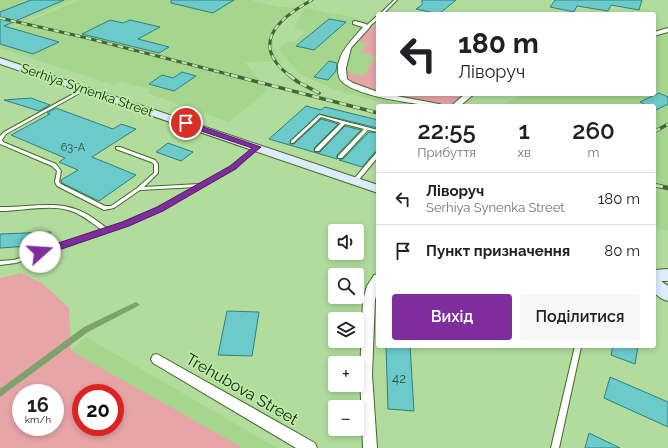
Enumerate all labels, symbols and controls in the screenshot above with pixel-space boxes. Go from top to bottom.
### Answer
text: 180 m [458,27,539,60]
icon: left [392,28,444,80]
street label: Serhiya Synenka Street [19,60,156,120]
text: Ліворуч [458,61,525,82]
pin [169,106,203,140]
icon: arrive [175,112,197,134]
text: 22:55 [418,116,476,145]
text: 1 [518,116,530,145]
text: 260 [572,116,615,145]
house number: 63-А [61,141,86,154]
text: Прибуття [417,145,476,160]
text: хв [517,145,531,160]
text: m [587,145,599,160]
text: Ліворуч [426,182,484,200]
icon: left [392,188,414,210]
text: 180 m [598,190,640,208]
text: Serhiya Synenka Street [426,200,565,215]
map controls [328,224,364,436]
button: sound [328,224,364,260]
position arrow [19,231,61,273]
icon: arrive [392,240,414,262]
text: Пункт призначення [426,242,570,260]
text: 80 m [604,242,640,260]
button: search [328,268,364,304]
button: Вихід [392,294,512,340]
button: Поділитися [520,294,640,340]
button: layers [328,312,364,348]
street label: Trehubova Street [182,349,302,429]
button: + [328,356,364,392]
house number: 42 [392,371,406,386]
speed limit sign: 20 [72,384,124,436]
text: 16 [27,393,49,417]
button: − [328,400,364,436]
text: km/h [25,414,51,425]

